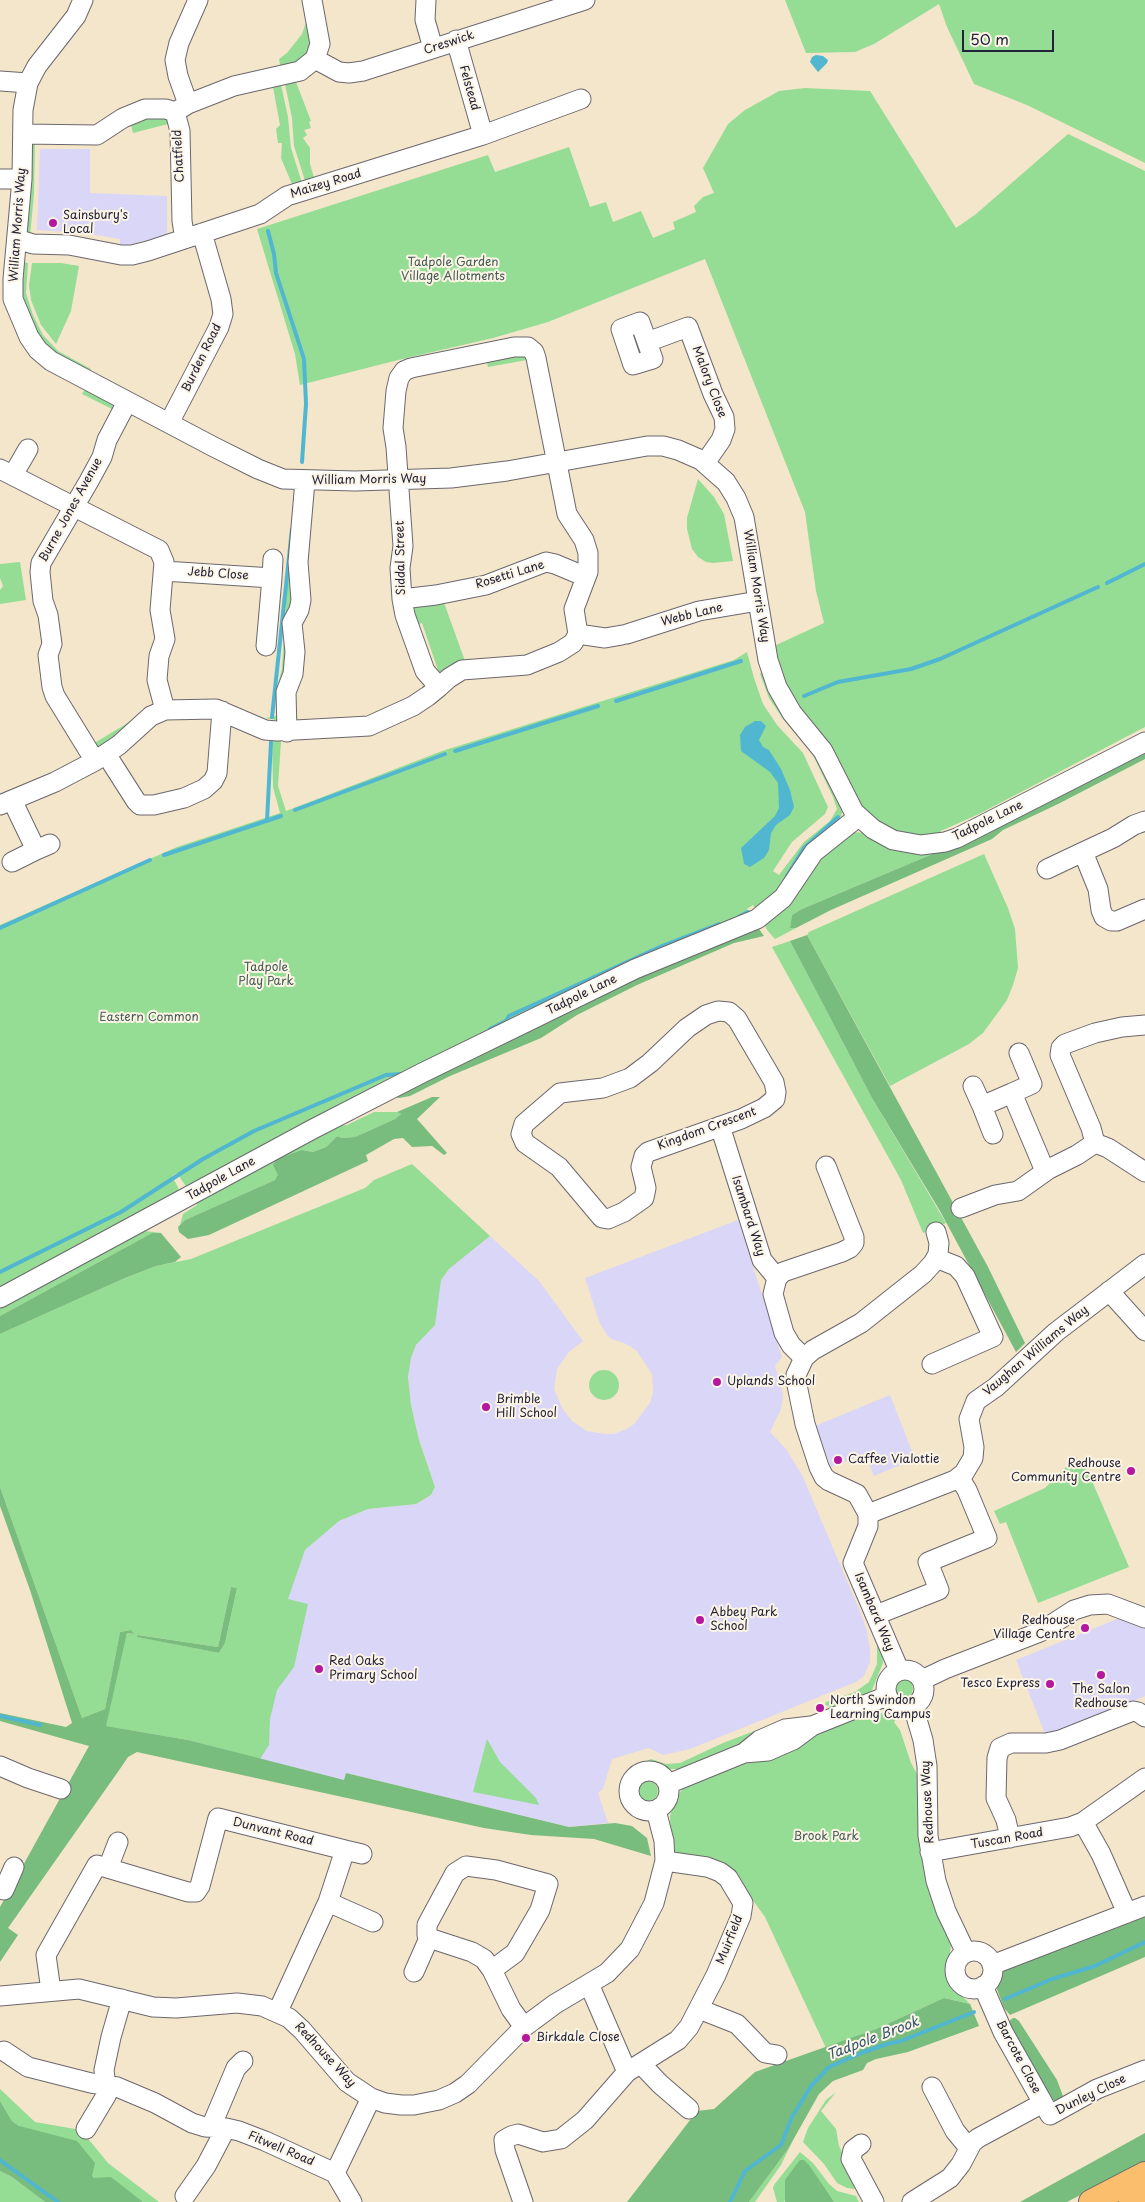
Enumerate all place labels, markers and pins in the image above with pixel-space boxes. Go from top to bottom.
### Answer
place label: Sainsbury's Local [63,209,128,237]
marker: Sainsbury's Local [47,217,59,229]
place label: Uplands School [727,1375,815,1389]
marker: Uplands School [711,1376,723,1388]
place label: Brimble Hill School [496,1393,557,1421]
marker: Brimble Hill School [480,1401,492,1413]
place label: Caffee Vialottie [848,1453,939,1467]
marker: Caffee Vialottie [832,1454,844,1466]
place label: Redhouse Community Centre [1011,1457,1121,1485]
marker: Redhouse Community Centre [1125,1465,1137,1477]
place label: Abbey Park School [710,1606,777,1634]
marker: Abbey Park School [694,1614,706,1626]
place label: Redhouse Village Centre [993,1614,1075,1642]
marker: Redhouse Village Centre [1079,1622,1091,1634]
place label: Red Oaks Primary School [329,1655,417,1683]
marker: Red Oaks Primary School [313,1663,325,1675]
marker: The Salon Redhouse [1095,1669,1107,1681]
place label: Tesco Express [960,1677,1040,1691]
marker: Tesco Express [1044,1678,1056,1690]
place label: The Salon Redhouse [1072,1683,1130,1711]
place label: North Swindon Learning Campus [830,1694,931,1722]
marker: North Swindon Learning Campus [814,1702,826,1714]
place label: Birkdale Close [536,2031,620,2045]
marker: Birkdale Close [520,2032,532,2044]

